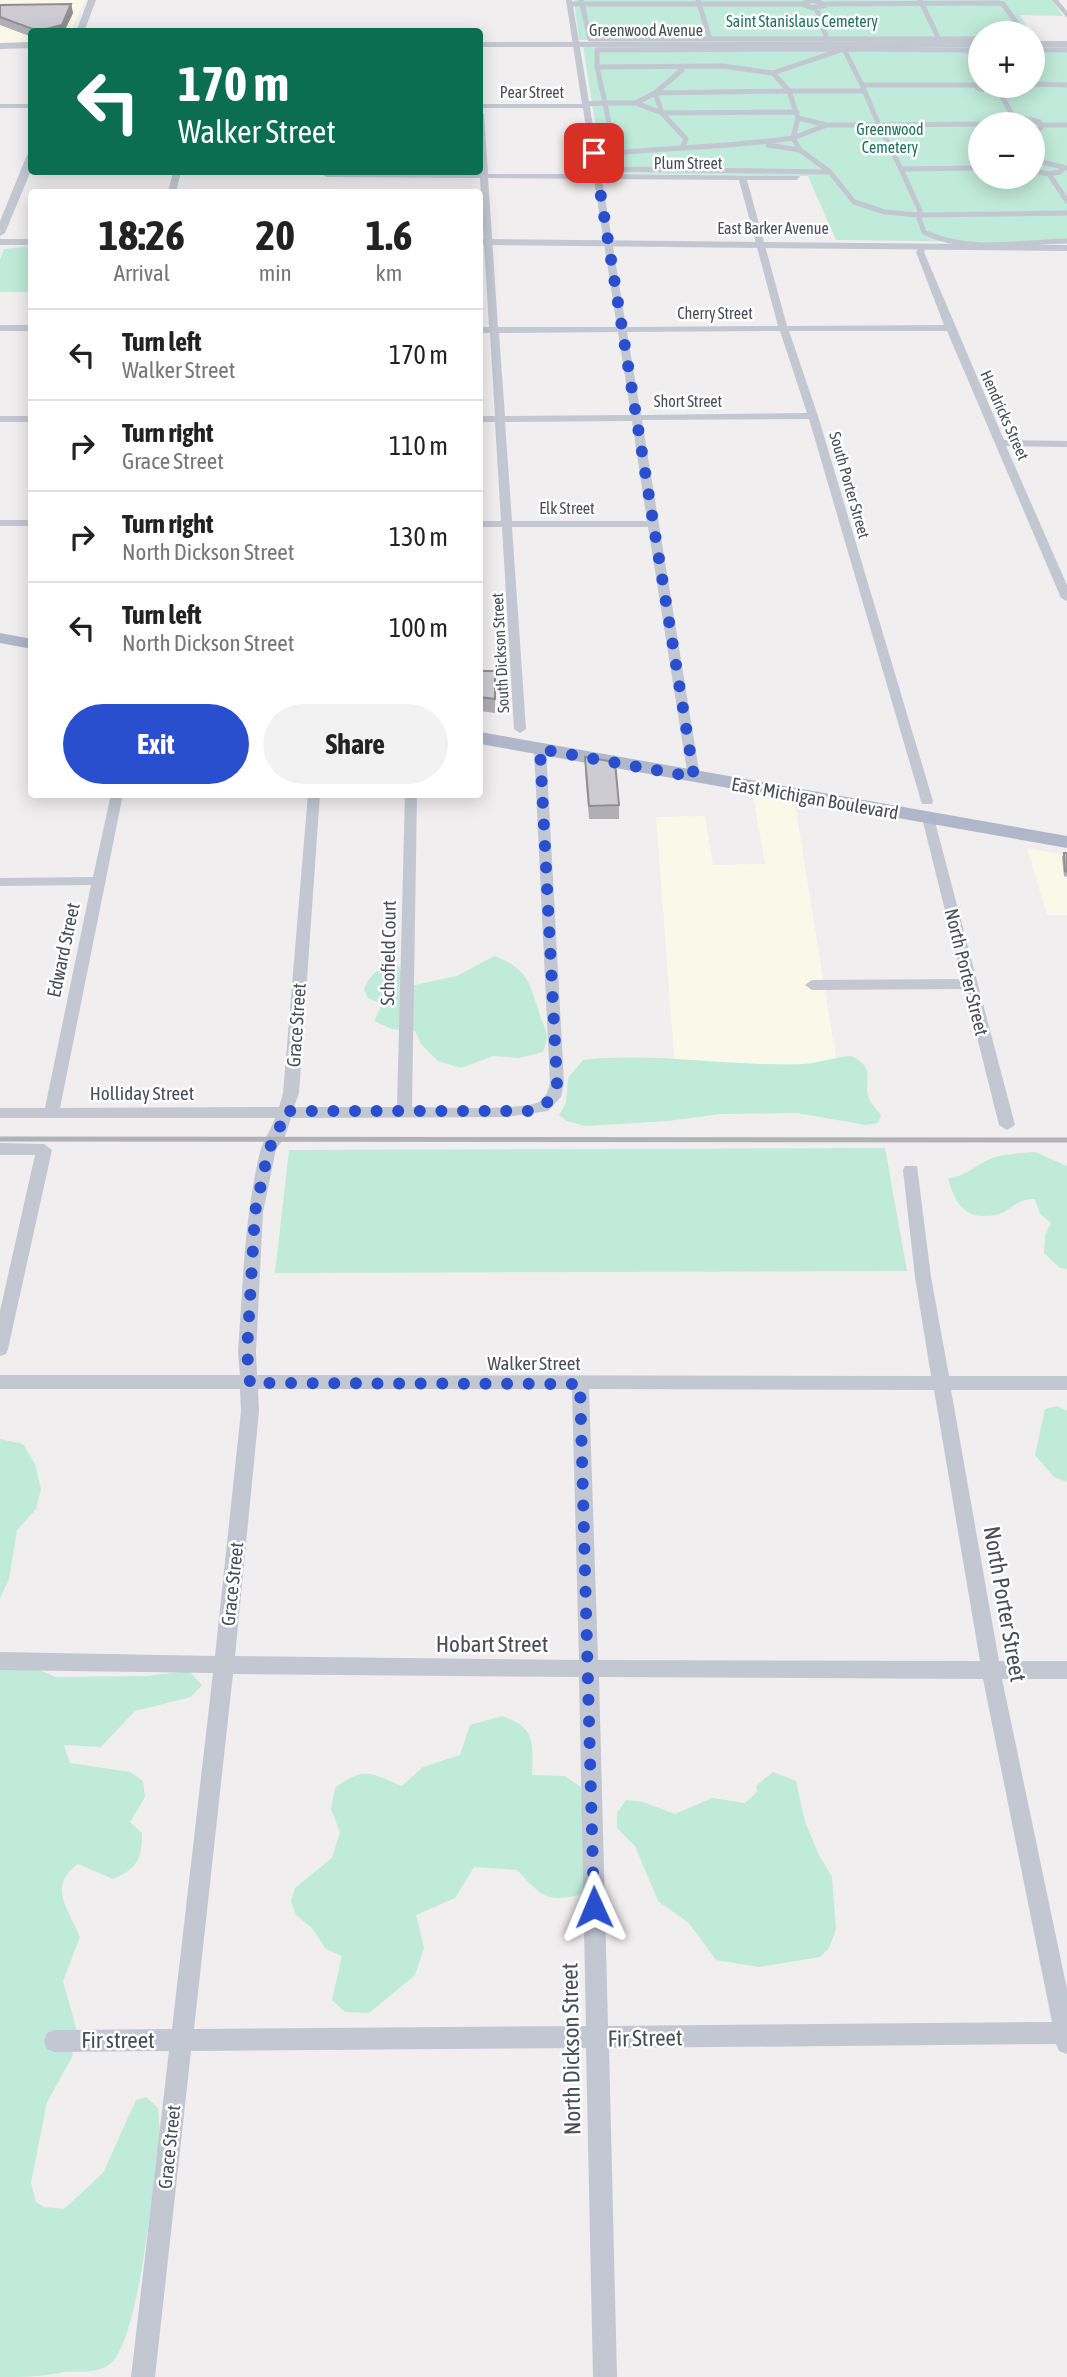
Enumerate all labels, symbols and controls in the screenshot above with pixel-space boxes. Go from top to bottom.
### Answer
park label: Saint Stanislaus Cemetery [726,12,878,31]
street label: Greenwood Avenue [589,21,703,39]
map controls [968,21,1045,189]
button: + [968,21,1045,98]
text: 170 m [178,55,289,111]
icon: left [63,56,154,147]
street label: Pear Street [500,83,565,101]
button: − [968,112,1045,189]
text: Walker Street [178,113,336,150]
park label: Greenwood Cemetery [856,120,924,157]
pin [564,123,624,183]
icon: arrive [575,134,613,172]
street label: Plum Street [654,154,723,172]
text: 18:26 [99,211,185,259]
text: 20 [255,211,295,259]
text: 1.6 [365,211,412,259]
street label: East Barker Avenue [717,219,829,237]
text: Arrival [114,260,170,286]
text: min [259,260,292,286]
text: km [376,260,402,286]
street label: Cherry Street [677,304,753,323]
text: Turn left [122,327,202,357]
icon: left [63,336,101,374]
text: 170 m [389,340,448,370]
text: Walker Street [122,357,235,383]
street label: Hendricks Street [977,367,1033,463]
street label: Short Street [654,392,723,410]
text: Turn right [122,418,213,448]
icon: right [63,427,101,465]
street label: South Porter Street [826,430,874,541]
text: 110 m [389,431,448,461]
text: Grace Street [122,448,224,474]
street label: Elk Street [539,499,595,517]
text: Turn right [122,509,213,539]
icon: right [63,518,101,556]
text: 130 m [389,522,448,552]
text: North Dickson Street [122,539,294,565]
street label: South Dickson Street [488,592,512,714]
text: Turn left [122,600,202,630]
icon: left [63,609,101,647]
text: 100 m [389,613,448,643]
text: North Dickson Street [122,630,294,656]
button: Exit [63,704,249,784]
button: Share [263,704,448,784]
street label: East Michigan Boulevard [730,772,900,824]
street label: Schofield Court [376,900,400,1006]
street label: Edward Street [42,901,84,999]
street label: North Porter Street [941,906,993,1038]
street label: Grace Street [282,982,310,1068]
street label: Holliday Street [90,1082,194,1104]
street label: Walker Street [487,1352,581,1374]
street label: North Porter Street [979,1524,1031,1684]
street label: Grace Street [217,1541,247,1627]
street label: Hobart Street [436,1631,548,1657]
position arrow [557,1870,631,1944]
street label: North Dickson Street [556,1963,586,2135]
street label: Fir Street [607,2024,683,2052]
street label: Fir street [81,2027,155,2053]
street label: Grace Street [154,2104,184,2190]

